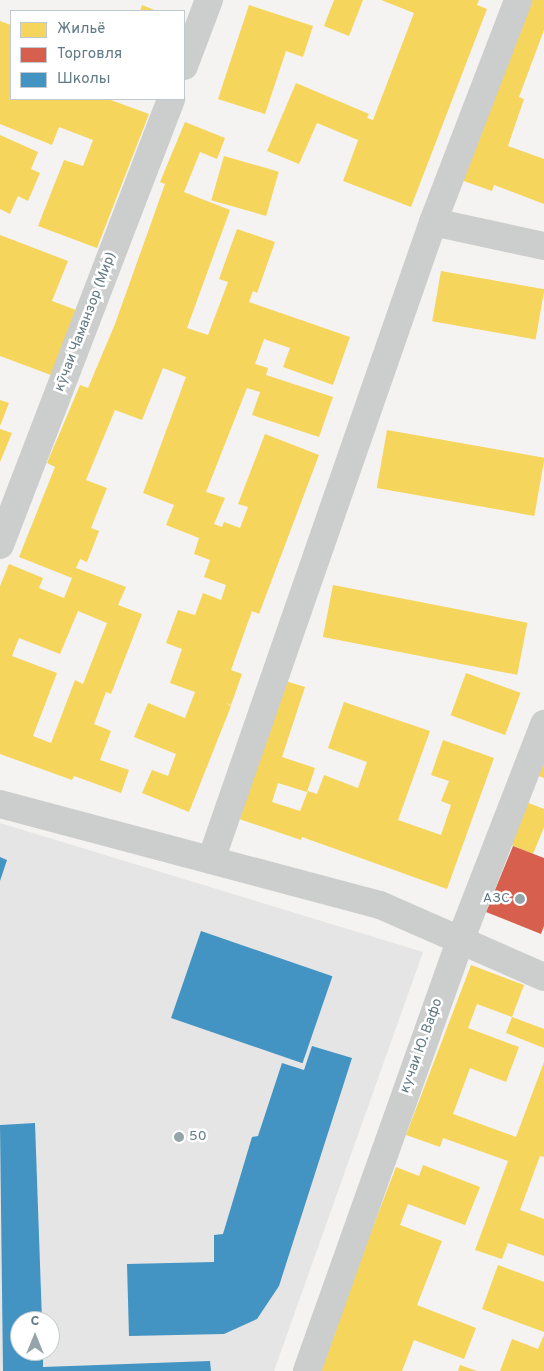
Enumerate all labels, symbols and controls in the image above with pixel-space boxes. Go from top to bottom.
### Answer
legend [10,10,185,100]
text: Жильё [57,20,105,39]
text: Торговля [57,45,122,64]
text: Школы [57,70,111,89]
street label: кӯчаи Чаманзор (Мир) [52,250,120,394]
place label: АЗС [483,891,510,907]
marker: АЗС [514,893,526,905]
street label: кучаи Ю. Вафо [397,996,447,1096]
place label: 50 [189,1129,207,1145]
marker: 50 [173,1131,185,1143]
north arrow [10,1311,60,1361]
text: С [31,1313,39,1330]

